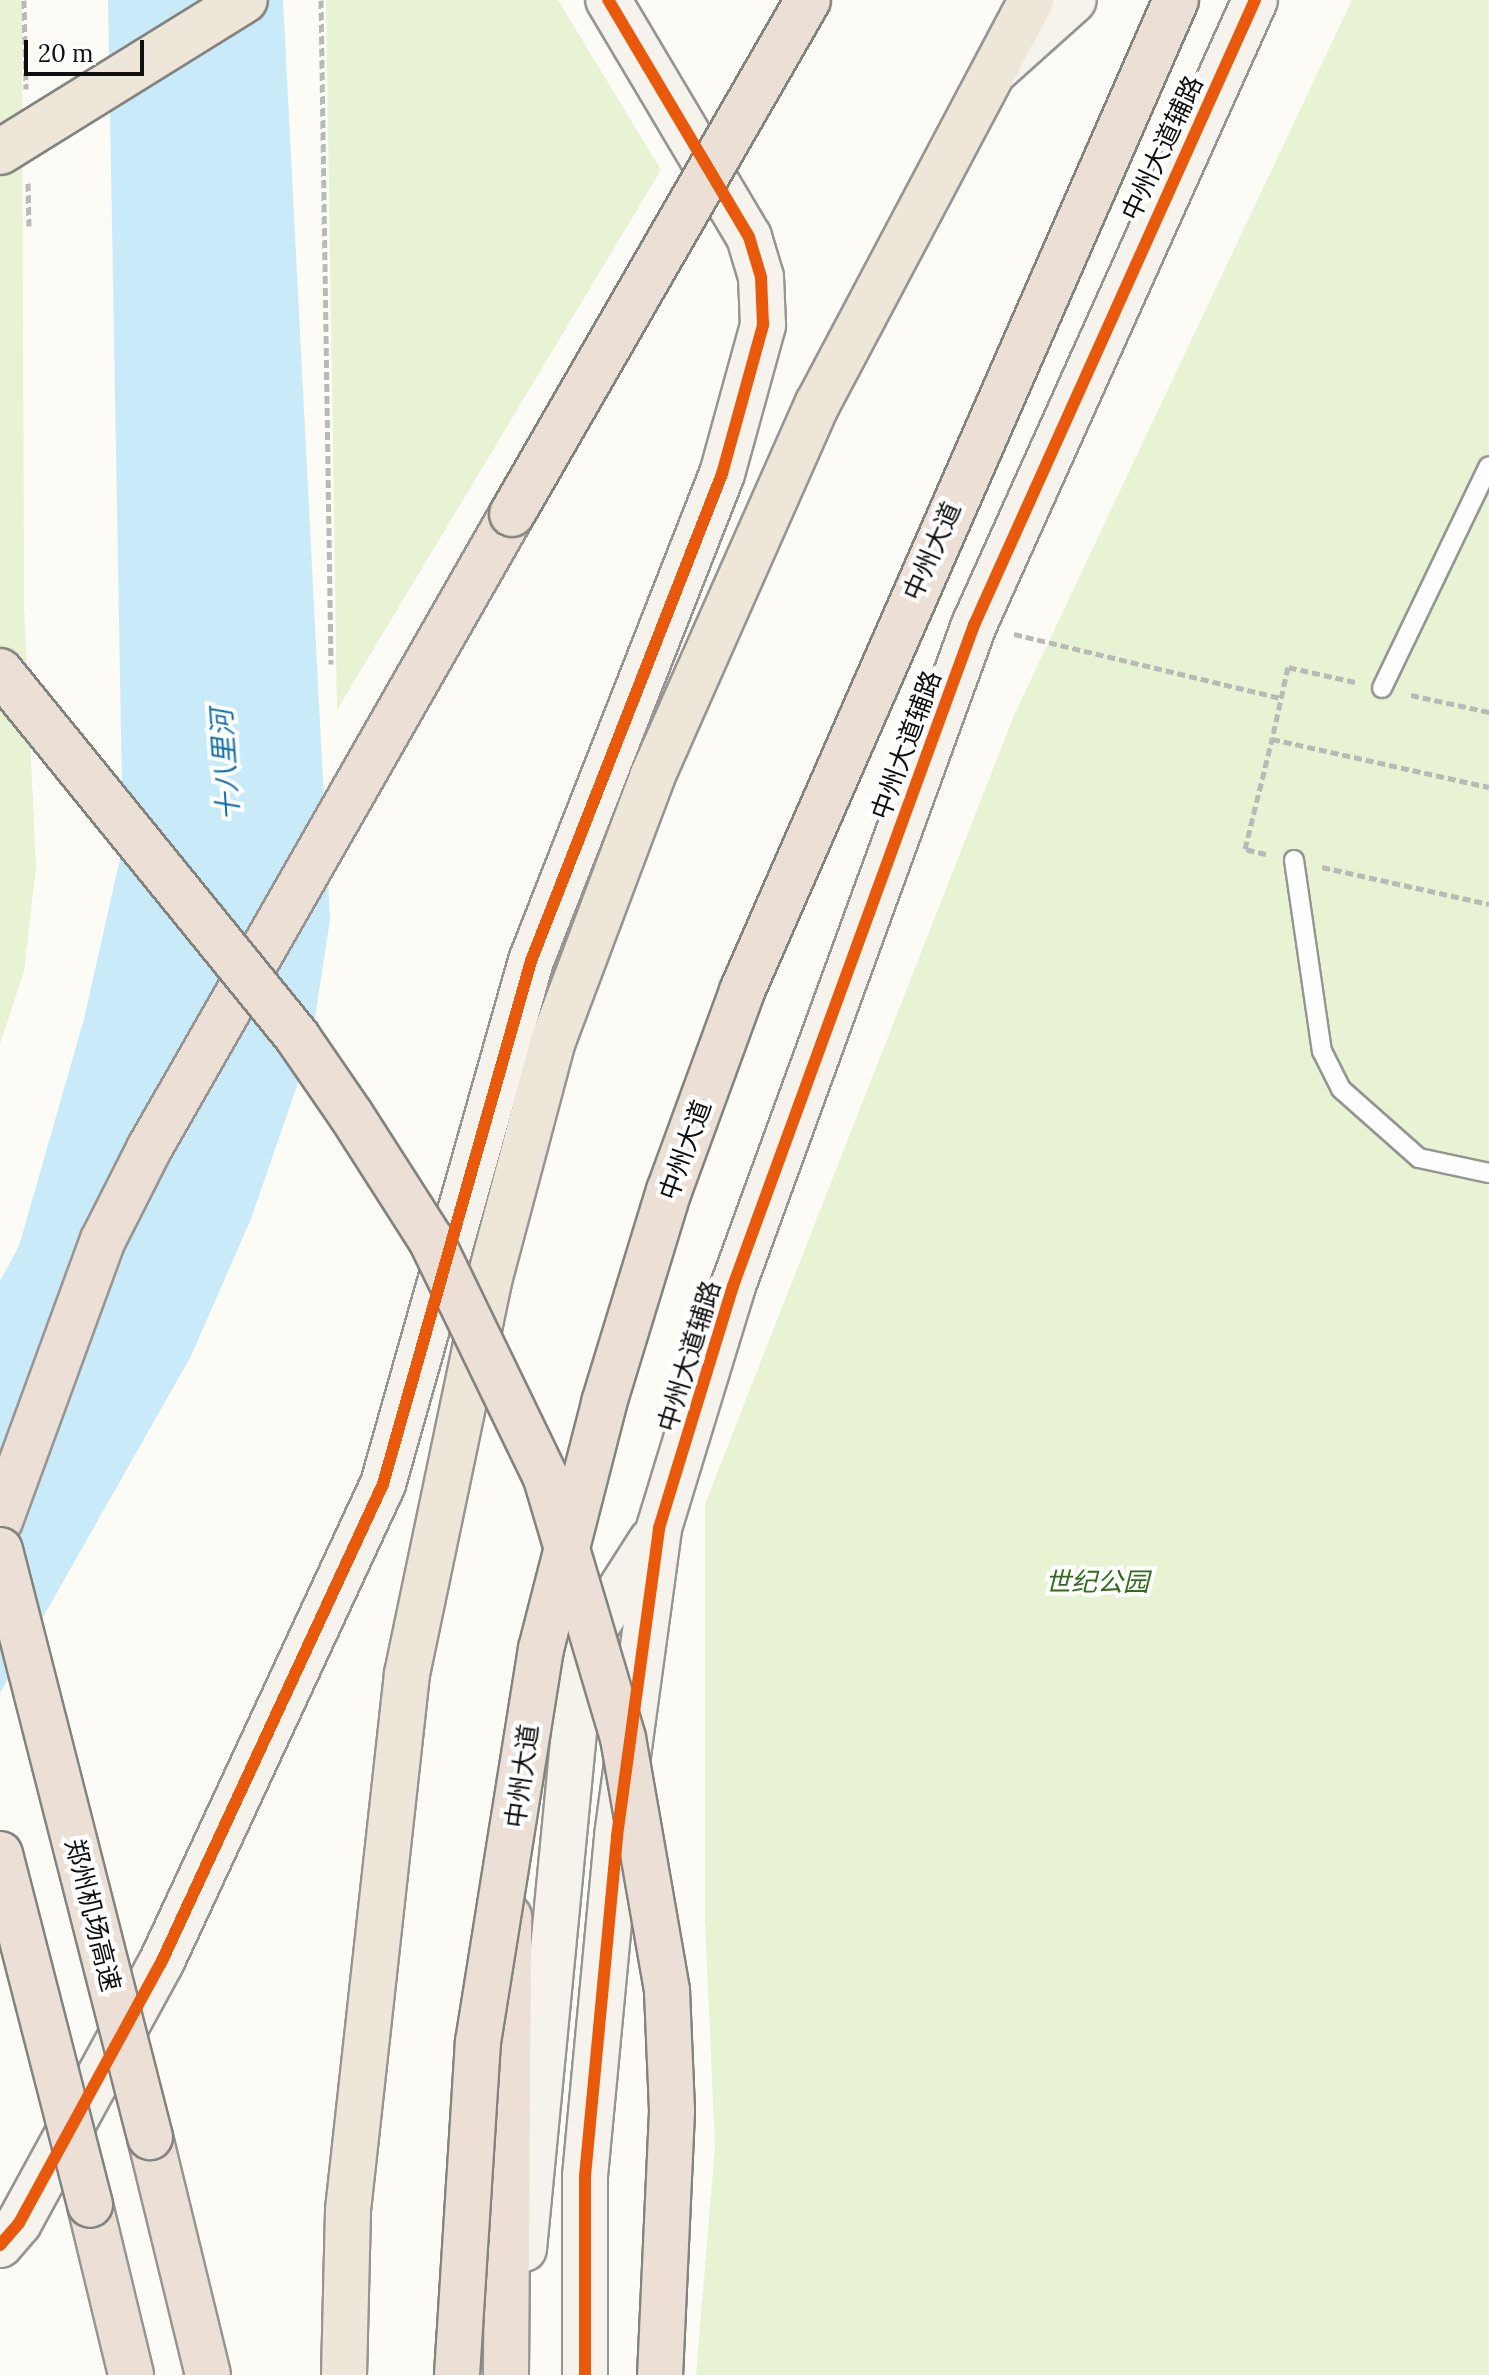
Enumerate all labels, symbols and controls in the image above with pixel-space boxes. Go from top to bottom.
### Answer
scale bar [28,24,148,74]
text: 20 m [38,38,94,69]
street label: 中州大道辅路 [1115,71,1209,225]
street label: 中州大道 [897,497,967,605]
street label: 中州大道辅路 [865,666,947,824]
water label: 十八里河 [204,708,246,822]
street label: 中州大道 [653,1096,717,1204]
street label: 中州大道辅路 [651,1277,727,1435]
park label: 世纪公园 [1045,1566,1149,1598]
street label: 中州大道 [499,1722,545,1830]
street label: 郑州机场高速 [59,1836,127,1994]

